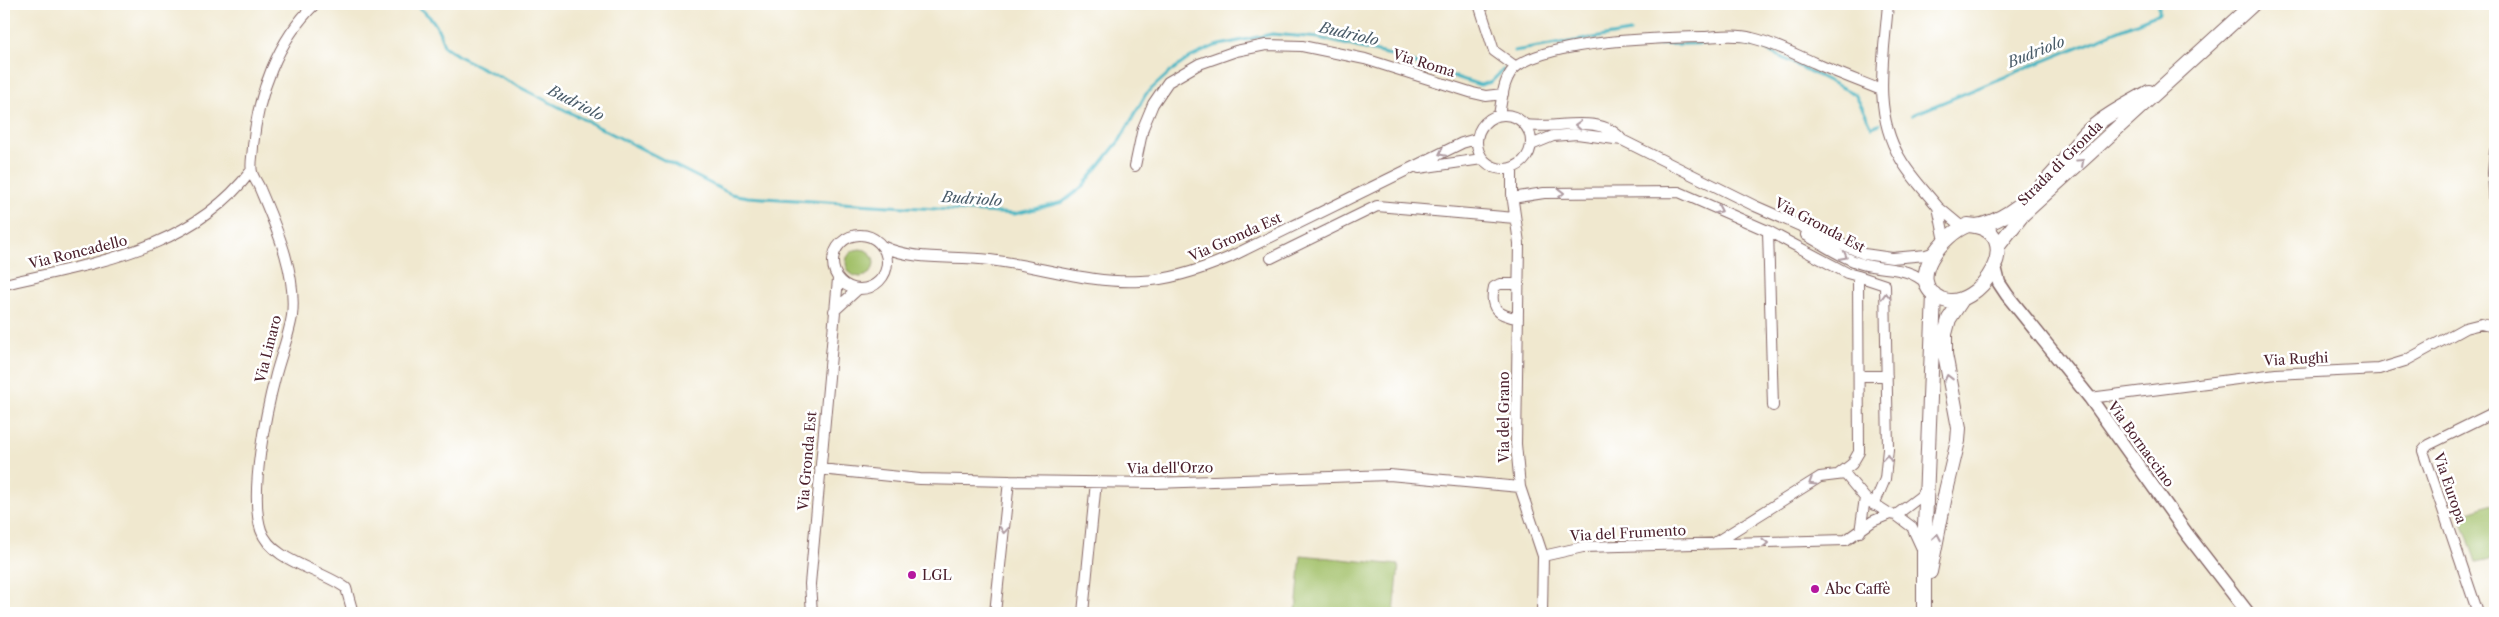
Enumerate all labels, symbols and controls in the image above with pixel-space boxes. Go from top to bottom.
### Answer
water label: Budriolo [1317,17,1381,50]
water label: Budriolo [2003,31,2067,72]
street label: Via Roma [1390,45,1458,81]
water label: Budriolo [544,80,607,125]
street label: Strada di Gronda [2014,116,2107,209]
one-way arrow [1574,119,1582,130]
one-way arrow [1438,147,1447,157]
one-way arrow [2075,159,2084,168]
water label: Budriolo [940,187,1003,210]
one-way arrow [1557,188,1565,198]
street label: Via Gronda Est [1771,193,1868,256]
one-way arrow [1714,203,1723,214]
street label: Via Gronda Est [1185,208,1284,266]
street label: Via Roncadello [26,231,129,273]
one-way arrow [1838,250,1847,260]
one-way arrow [1880,292,1891,300]
street label: Via Linaro [251,313,285,386]
street label: Via Rughi [2262,348,2329,370]
street label: Via del Grano [1495,371,1513,464]
one-way arrow [1944,375,1954,383]
street label: Via Bornaccino [2103,397,2178,491]
street label: Via Gronda Est [794,410,820,512]
street label: Via Europa [2429,449,2471,526]
one-way arrow [1881,454,1892,462]
street label: Via dell'Orzo [1126,458,1213,478]
one-way arrow [1808,475,1817,485]
street label: Via del Frumento [1568,521,1687,545]
one-way arrow [999,526,1010,534]
one-way arrow [1931,533,1941,541]
one-way arrow [1761,538,1769,548]
place label: LGL [922,566,952,584]
marker: LGL [906,569,918,581]
place label: Abc Caffè [1824,580,1891,598]
marker: Abc Caffè [1809,583,1821,595]

